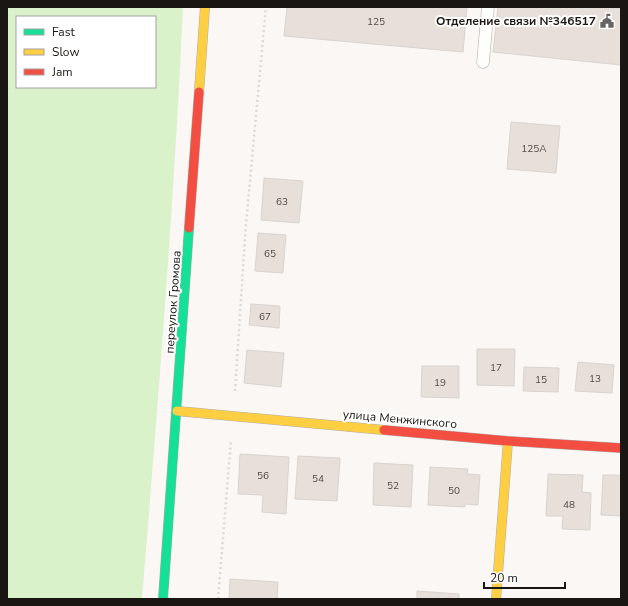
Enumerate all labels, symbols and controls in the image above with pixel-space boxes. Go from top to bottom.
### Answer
place label: Отделение связи №346517 [436,13,596,29]
public building icon: Отделение связи №346517 [599,13,615,29]
house number: 125 [367,15,385,29]
legend [16,16,156,88]
text: Fast [52,24,75,40]
text: Slow [52,44,80,60]
text: Jam [51,64,73,80]
house number: 125А [521,142,547,156]
house number: 63 [276,195,288,209]
house number: 65 [264,247,276,261]
street label: переулок Громова [161,250,185,354]
house number: 67 [259,310,271,324]
house number: 17 [490,361,502,375]
house number: 13 [589,372,601,386]
house number: 15 [535,373,547,387]
house number: 19 [434,376,446,390]
street label: улица Менжинского [342,406,458,432]
house number: 56 [257,469,269,483]
house number: 54 [312,472,324,486]
house number: 52 [387,479,399,493]
house number: 50 [448,484,460,498]
house number: 48 [563,498,575,512]
scale bar [484,564,565,590]
text: 20 m [490,570,518,586]

